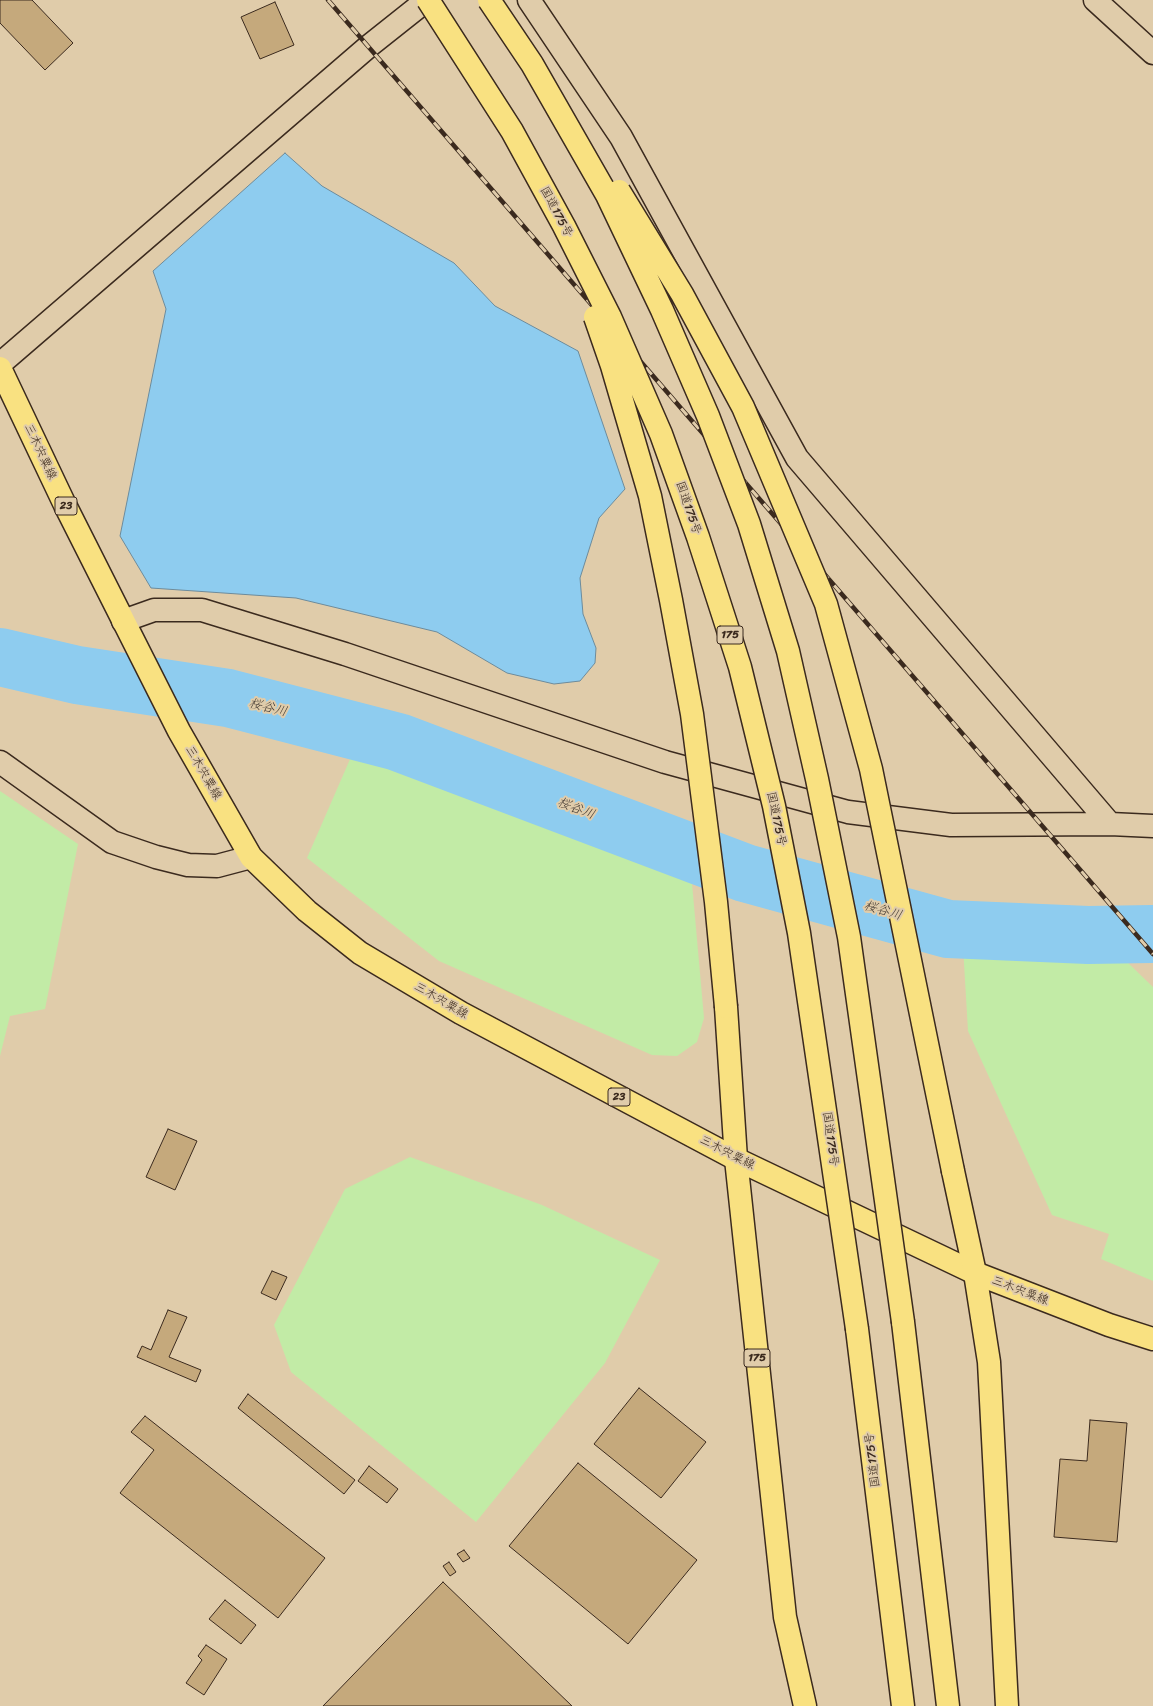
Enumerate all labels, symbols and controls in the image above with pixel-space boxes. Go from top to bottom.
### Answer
street label: 国道175号 [537,184,575,240]
street label: 三木宍粟線 [21,422,59,482]
street label: 国道175号 [672,479,704,537]
road number: 23 [55,497,77,515]
road number: 175 [717,626,743,644]
water label: 桜谷川 [247,696,289,720]
street label: 三木宍粟線 [182,743,224,803]
street label: 国道175号 [763,790,789,848]
water label: 桜谷川 [555,795,597,823]
water label: 桜谷川 [862,898,904,924]
street label: 三木宍粟線 [411,980,471,1022]
road number: 23 [608,1088,630,1106]
street label: 国道175号 [819,1111,841,1167]
street label: 三木宍粟線 [697,1133,757,1173]
street label: 三木宍粟線 [989,1274,1051,1308]
road number: 175 [744,1349,770,1367]
street label: 国道175号 [862,1432,884,1488]

